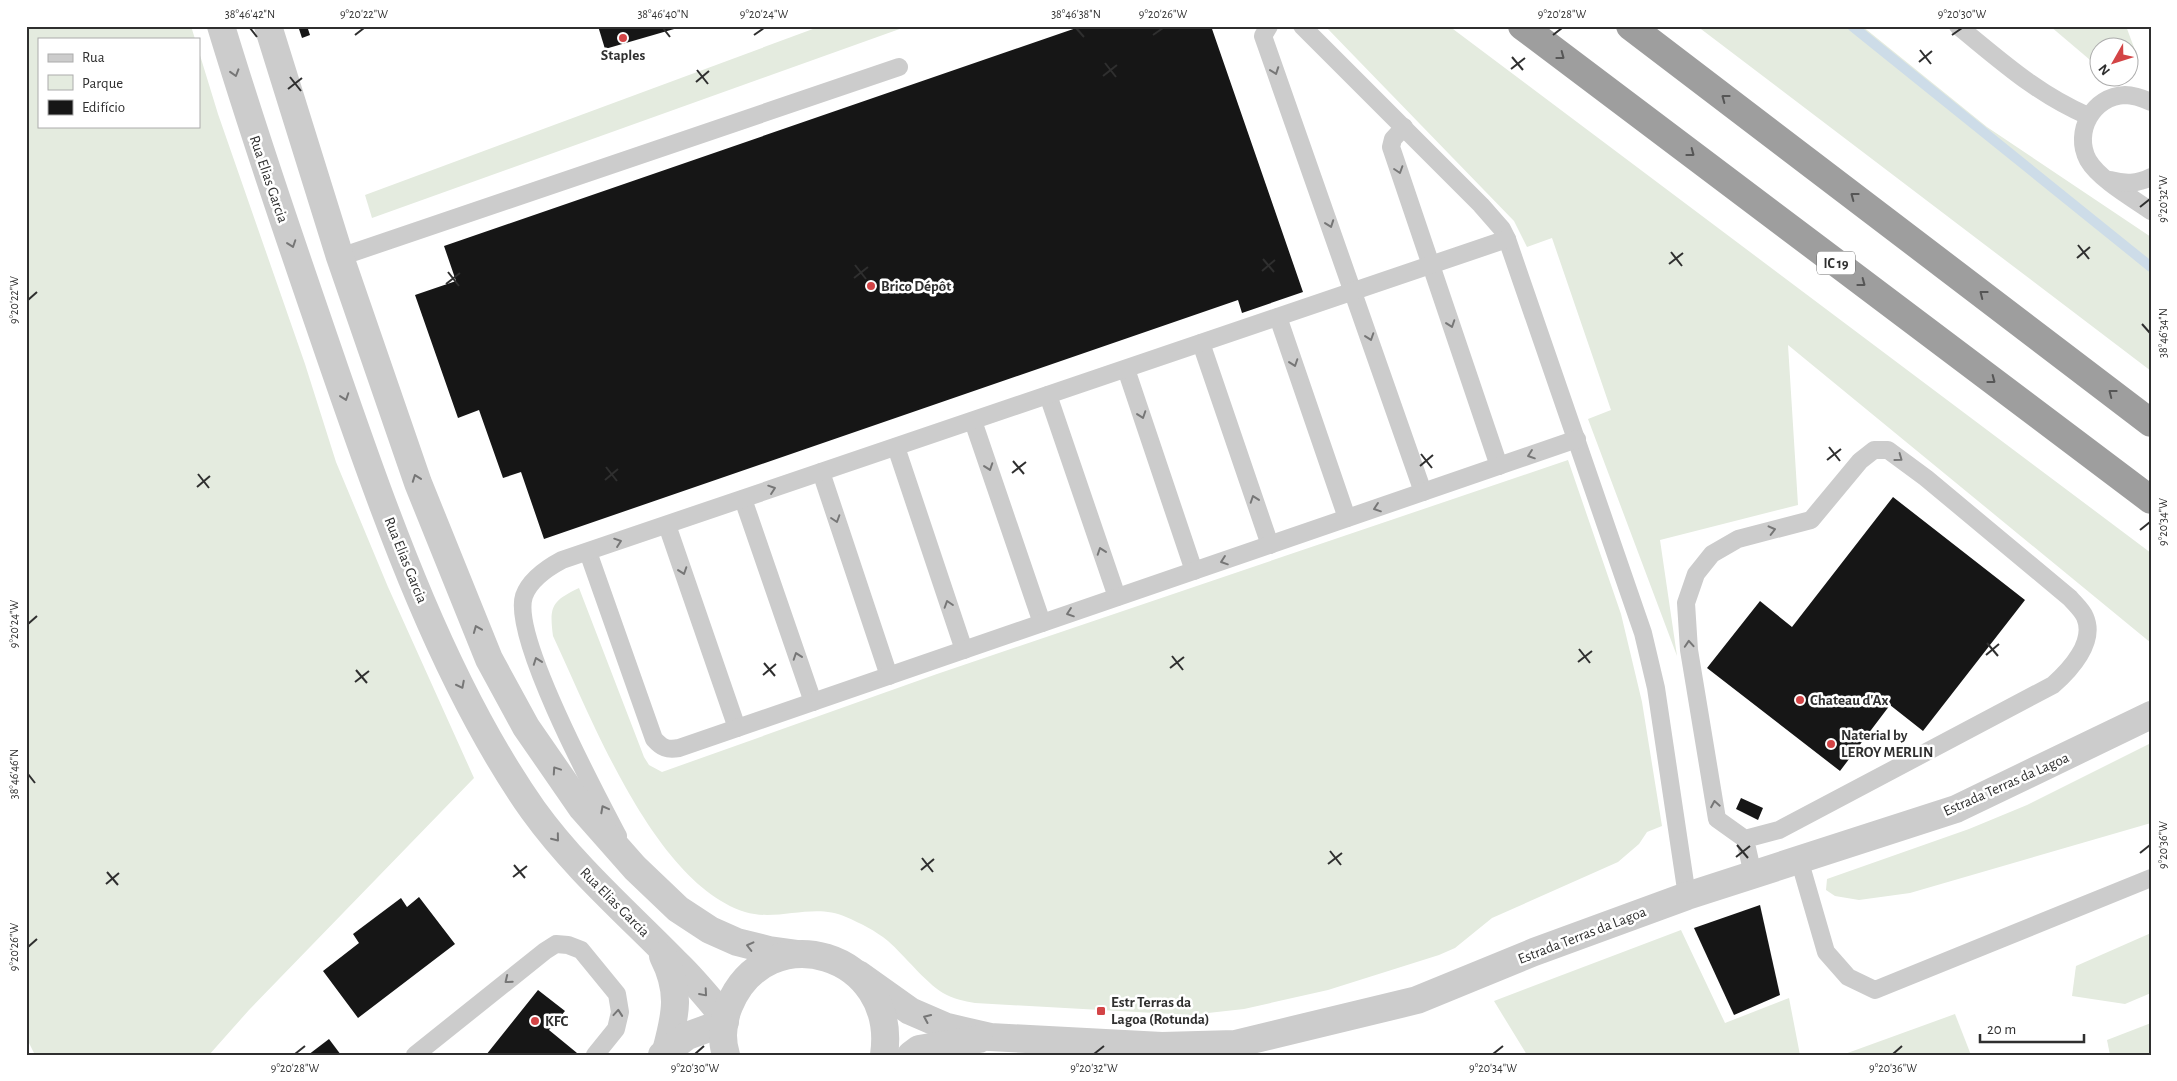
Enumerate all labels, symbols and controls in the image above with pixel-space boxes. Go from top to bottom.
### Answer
text: 38°46'42"N [225,8,275,20]
text: 9°20'22"W [340,8,388,20]
text: 38°46'40"N [637,8,689,20]
text: 9°20'24"W [740,8,788,20]
text: 38°46'38"N [1051,8,1101,20]
text: 9°20'26"W [1139,8,1187,20]
text: 9°20'28"W [1538,8,1586,20]
text: 9°20'30"W [1938,8,1987,20]
marker: Staples [617,32,629,44]
legend [38,38,200,128]
north arrow [2090,38,2140,88]
place label: Staples [601,48,645,63]
text: Rua [82,50,105,65]
one-way arrow [1555,50,1564,58]
text: N [2096,61,2113,78]
one-way arrow [1269,66,1279,75]
one-way arrow [230,68,240,77]
text: Parque [82,76,123,91]
one-way arrow [1722,95,1731,103]
text: Edifício [82,100,125,115]
street label: Rua Elias Garcia [247,134,291,225]
one-way arrow [1685,148,1694,156]
one-way arrow [1393,166,1403,174]
text: 9°20'32"W [2157,175,2169,223]
one-way arrow [1851,193,1860,201]
one-way arrow [1324,219,1334,228]
one-way arrow [286,239,296,248]
road number: IC 19 [1817,252,1855,274]
text: 9°20'22"W [8,276,20,324]
one-way arrow [1856,277,1866,286]
place label: Brico Dépôt [881,279,951,294]
marker: Brico Dépôt [865,280,877,292]
one-way arrow [1980,291,1989,300]
text: 38°46'34"N [2157,308,2169,358]
one-way arrow [1445,320,1455,328]
one-way arrow [1364,333,1374,341]
one-way arrow [1288,358,1298,367]
one-way arrow [1986,375,1995,383]
one-way arrow [2109,391,2118,399]
one-way arrow [339,393,349,401]
one-way arrow [1136,410,1146,418]
one-way arrow [1527,449,1536,459]
one-way arrow [1893,452,1903,461]
one-way arrow [983,462,993,471]
one-way arrow [412,474,422,482]
one-way arrow [767,485,776,495]
one-way arrow [1250,495,1260,503]
text: 9°20'34"W [2157,498,2169,546]
one-way arrow [1373,502,1382,512]
one-way arrow [831,514,841,522]
street label: Rua Elias Garcia [381,515,430,605]
one-way arrow [1768,526,1776,536]
one-way arrow [613,537,622,547]
one-way arrow [1097,547,1107,556]
one-way arrow [1220,555,1228,565]
one-way arrow [677,566,687,575]
text: 9°20'24"W [8,600,20,648]
one-way arrow [944,600,954,609]
one-way arrow [1066,608,1075,618]
one-way arrow [472,625,482,633]
one-way arrow [1683,640,1694,648]
one-way arrow [793,652,803,661]
one-way arrow [533,658,543,666]
one-way arrow [455,680,465,689]
place label: Chateau d'Ax [1810,693,1889,708]
marker: Chateau d'Ax [1794,694,1806,706]
place label: Naterial by LEROY MERLIN [1841,728,1933,760]
marker: Naterial by LEROY MERLIN [1825,738,1837,750]
text: 38°46'46"N [8,749,20,799]
street label: Estrada Terras da Lagoa [1941,750,2071,819]
one-way arrow [552,766,562,775]
one-way arrow [1710,800,1720,809]
one-way arrow [600,806,610,815]
text: 9°20'36"W [2157,821,2169,869]
one-way arrow [550,832,558,841]
street label: Rua Elias Garcia [577,865,652,940]
street label: Estrada Terras da Lagoa [1516,904,1648,967]
text: 9°20'26"W [8,923,20,971]
one-way arrow [746,941,755,952]
one-way arrow [505,974,514,983]
one-way arrow [698,988,707,997]
place label: Estr Terras da Lagoa (Rotunda) [1111,995,1210,1027]
marker: Estr Terras da Lagoa (Rotunda) [1095,1005,1107,1017]
one-way arrow [613,1009,624,1017]
scale bar [1980,1011,2083,1043]
place label: KFC [545,1014,569,1029]
one-way arrow [923,1014,932,1025]
marker: KFC [529,1015,541,1027]
text: 20 m [1987,1022,2016,1037]
text: 9°20'28"W [271,1062,319,1074]
text: 9°20'30"W [671,1062,720,1074]
text: 9°20'32"W [1070,1062,1118,1074]
text: 9°20'34"W [1469,1062,1517,1074]
text: 9°20'36"W [1869,1062,1917,1074]

